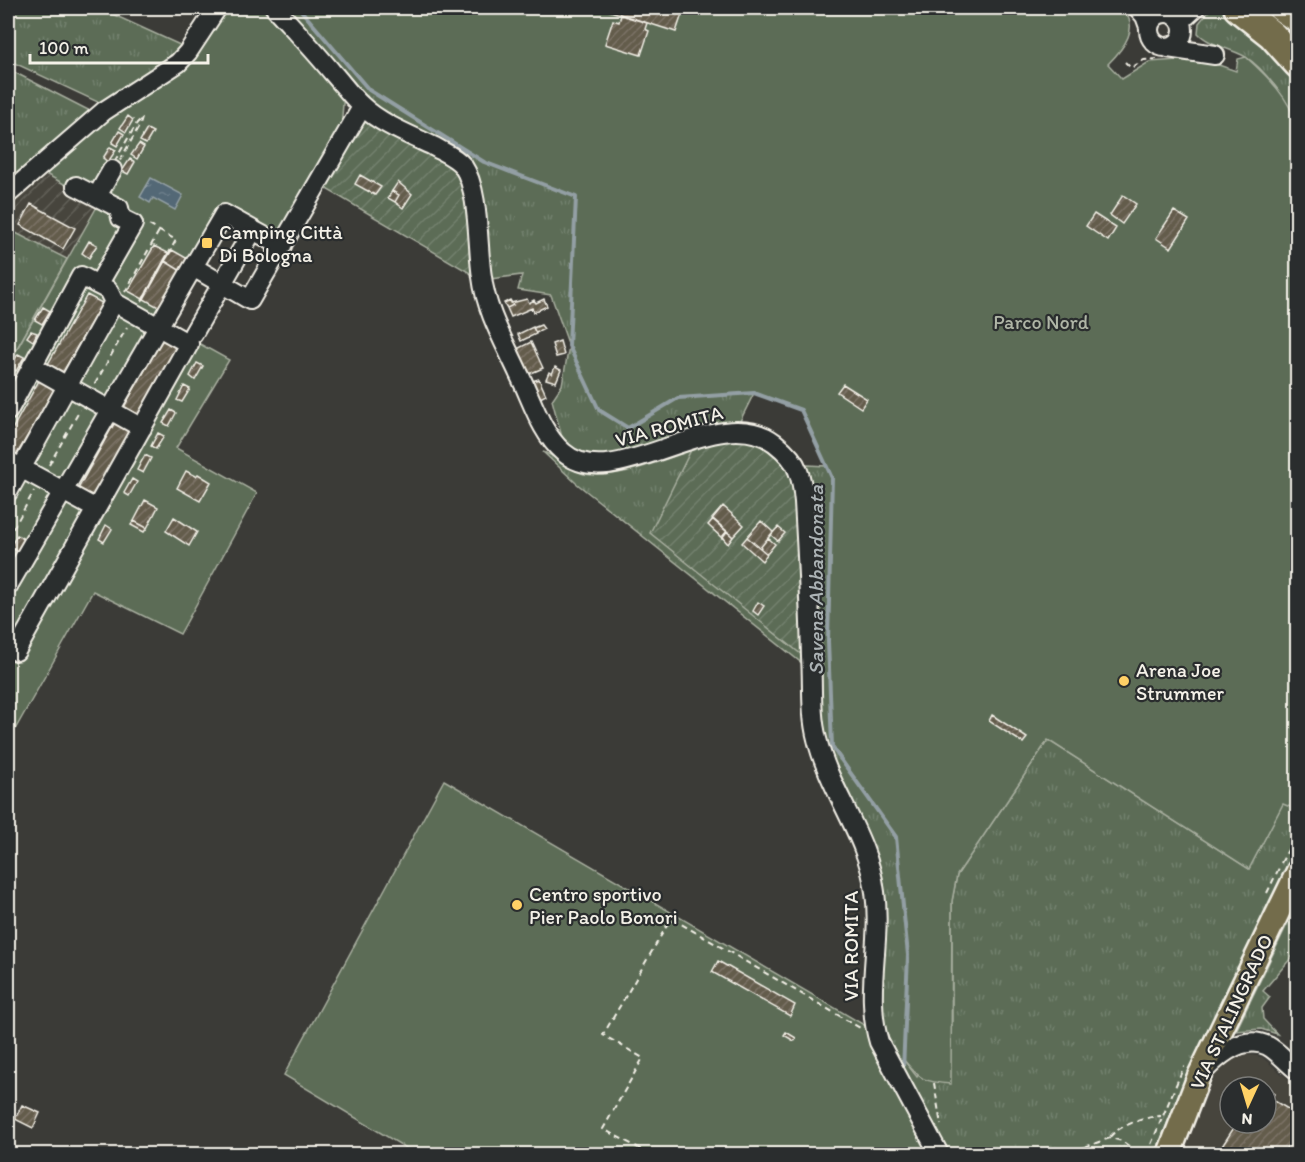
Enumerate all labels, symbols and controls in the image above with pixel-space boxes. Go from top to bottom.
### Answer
scale bar [30,27,208,65]
text: 100 m [39,37,89,59]
place label: Camping Città Di Bologna [219,220,343,267]
marker: Camping Città Di Bologna [200,236,214,250]
park label: Parco Nord [993,310,1089,334]
street label: VIA ROMITA [613,400,726,452]
water label: Savena Abbandonata [803,485,828,675]
place label: Arena Joe Strummer [1136,658,1225,705]
marker: Arena Joe Strummer [1117,674,1131,688]
place label: Centro sportivo Pier Paolo Bonori [529,882,678,929]
street label: VIA ROMITA [839,891,863,1001]
marker: Centro sportivo Pier Paolo Bonori [510,898,524,912]
street label: VIA STALINGRADO [1184,931,1278,1093]
north arrow [1218,1075,1278,1135]
text: N [1241,1110,1253,1129]

